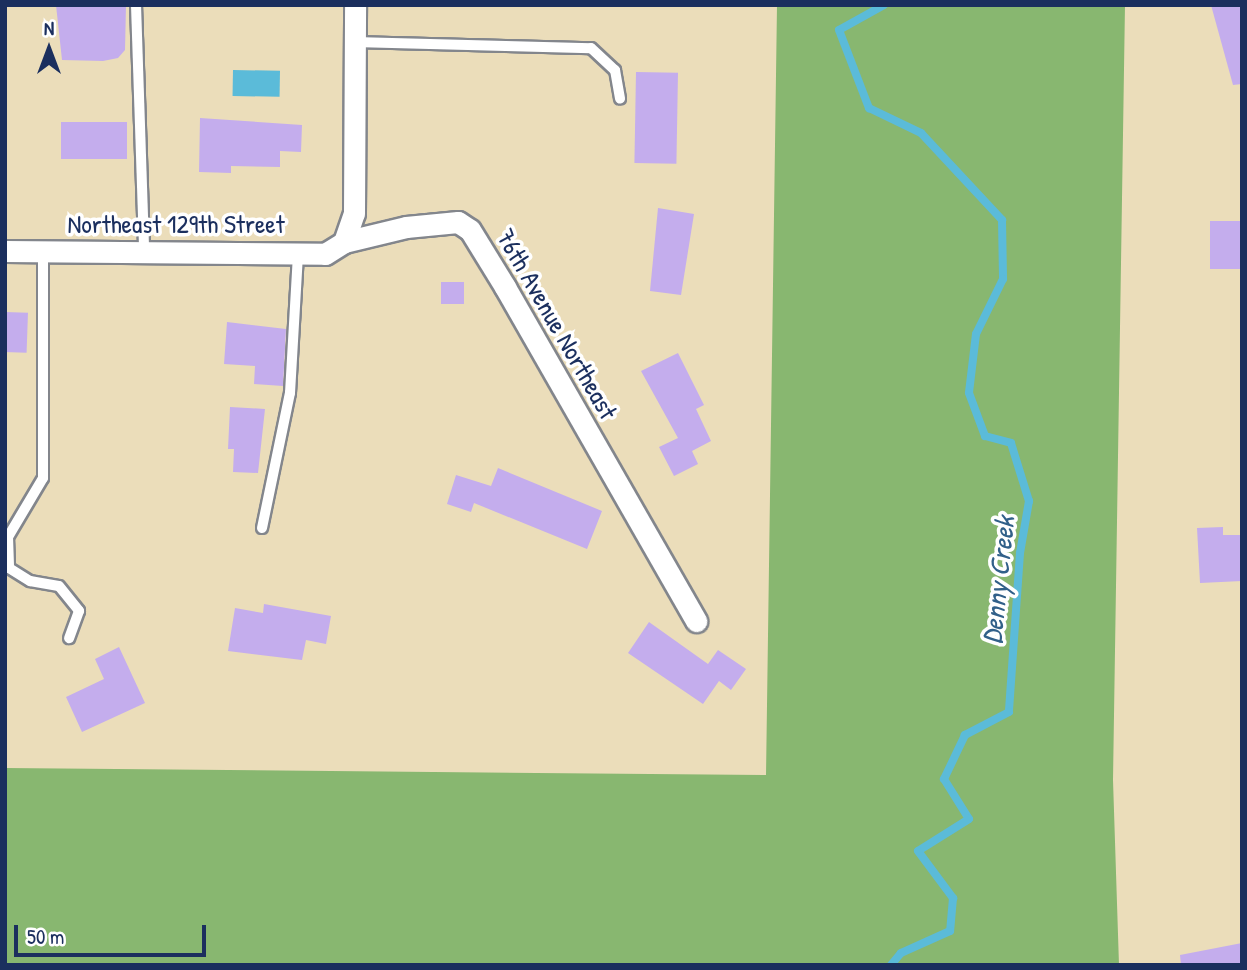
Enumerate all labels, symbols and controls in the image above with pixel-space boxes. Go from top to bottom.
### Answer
north arrow [14,14,84,84]
text: N [44,15,54,41]
street label: Northeast 129th Street [67,208,285,240]
street label: 76th Avenue Northeast [490,223,624,425]
water label: Denny Creek [975,515,1021,645]
scale bar [18,911,210,955]
text: 50 m [27,922,64,951]

